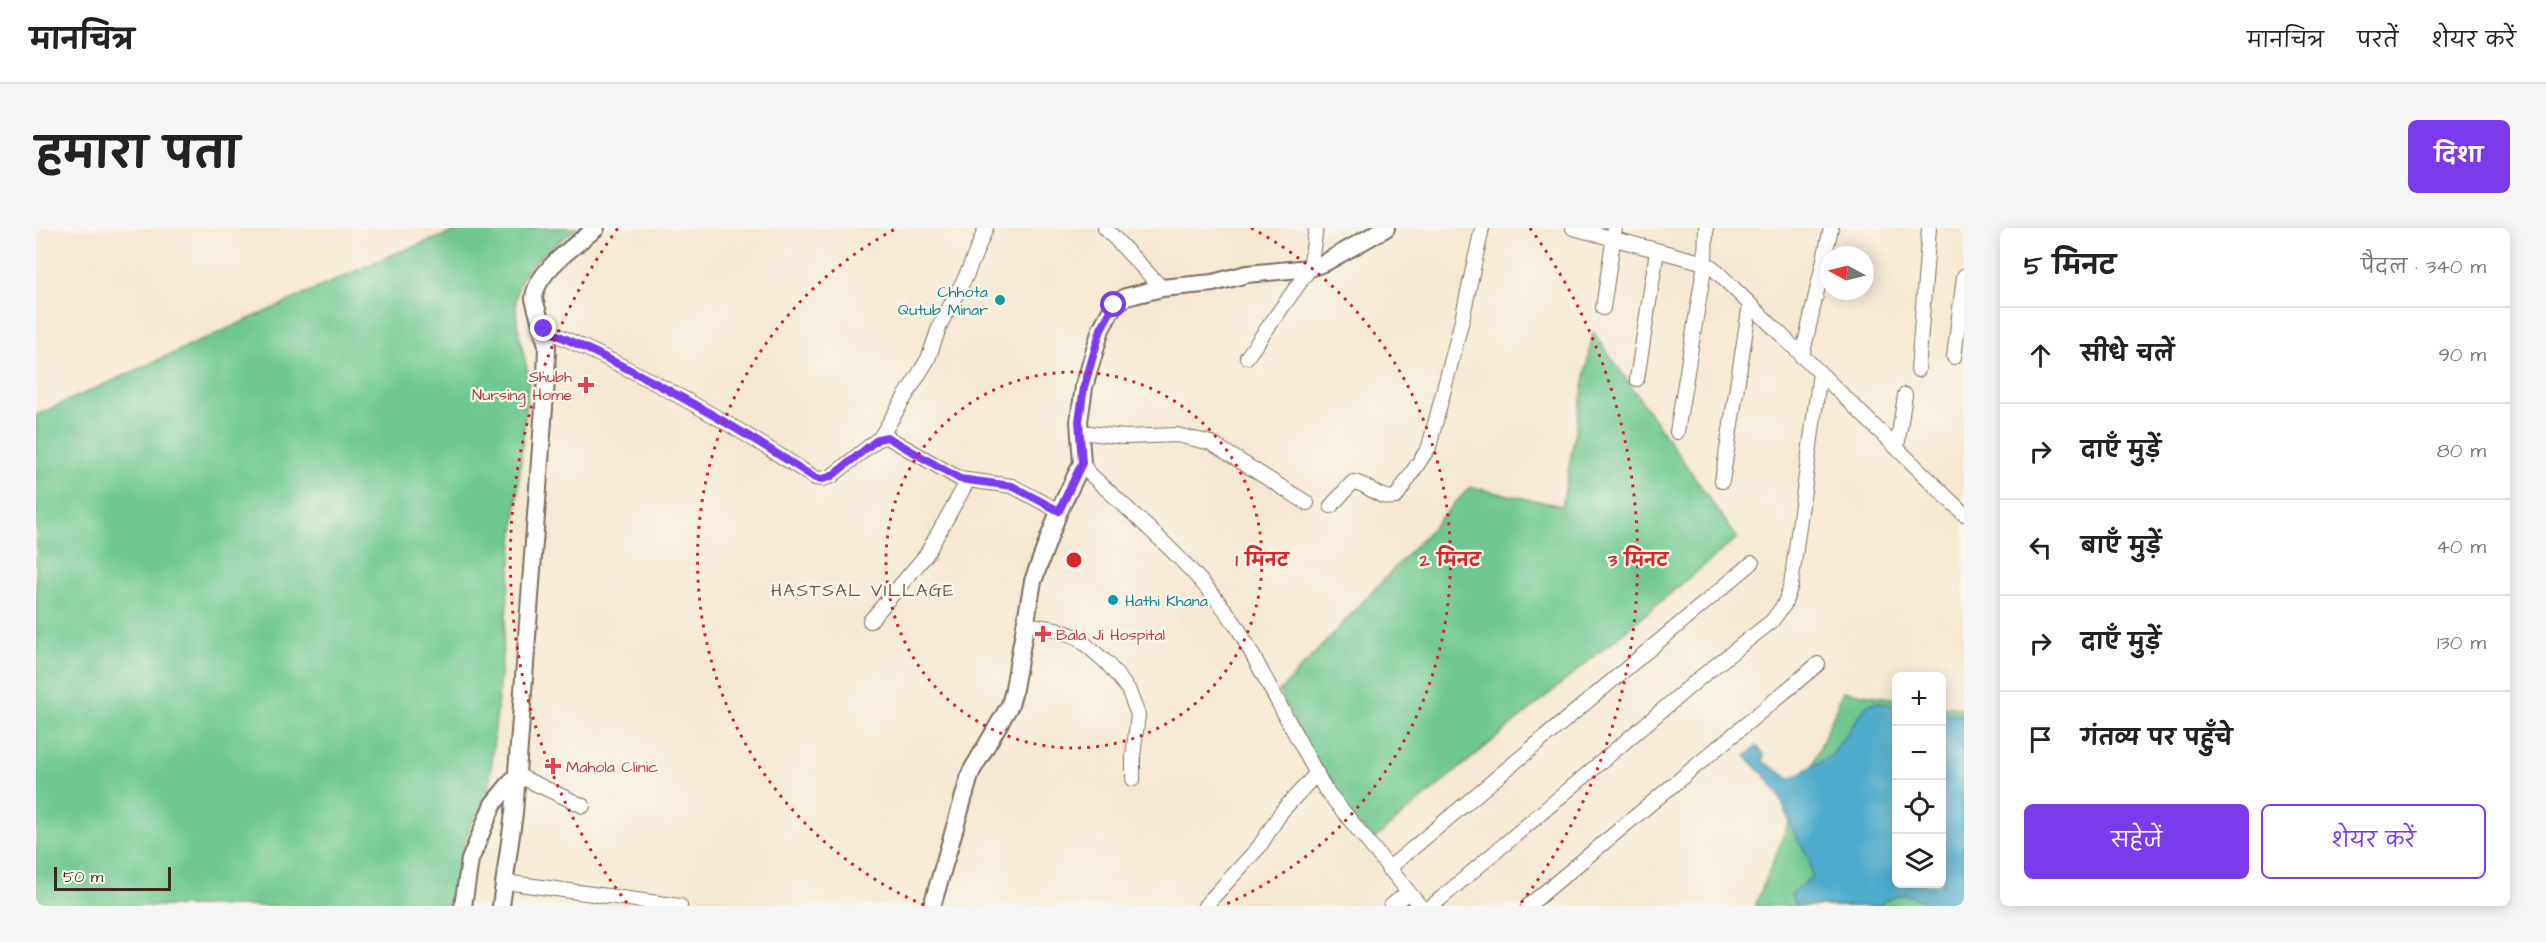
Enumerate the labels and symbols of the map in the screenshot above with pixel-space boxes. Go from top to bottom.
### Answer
north arrow [1820,246,1874,300]
place label: Chhota Qutub Minar [898,281,988,321]
route start [1100,291,1126,317]
marker: Chhota Qutub Minar [993,293,1007,307]
route end [530,315,556,341]
place label: Shubh Nursing Home [472,366,572,407]
marker: Shubh Nursing Home [577,376,595,394]
text: 1 मिनट [1235,545,1291,573]
text: 2 मिनट [1418,545,1483,573]
text: 3 मिनट [1607,545,1670,573]
centre of rings [1064,550,1084,570]
district label: HASTSAL VILLAGE [771,578,955,603]
place label: Hathi Khana [1125,590,1208,612]
marker: Hathi Khana [1106,593,1120,607]
place label: Bala Ji Hospital [1056,624,1165,646]
marker: Bala Ji Hospital [1034,625,1052,643]
place label: Mahola Clinic [566,756,658,778]
marker: Mahola Clinic [544,757,562,775]
scale bar [54,864,171,892]

